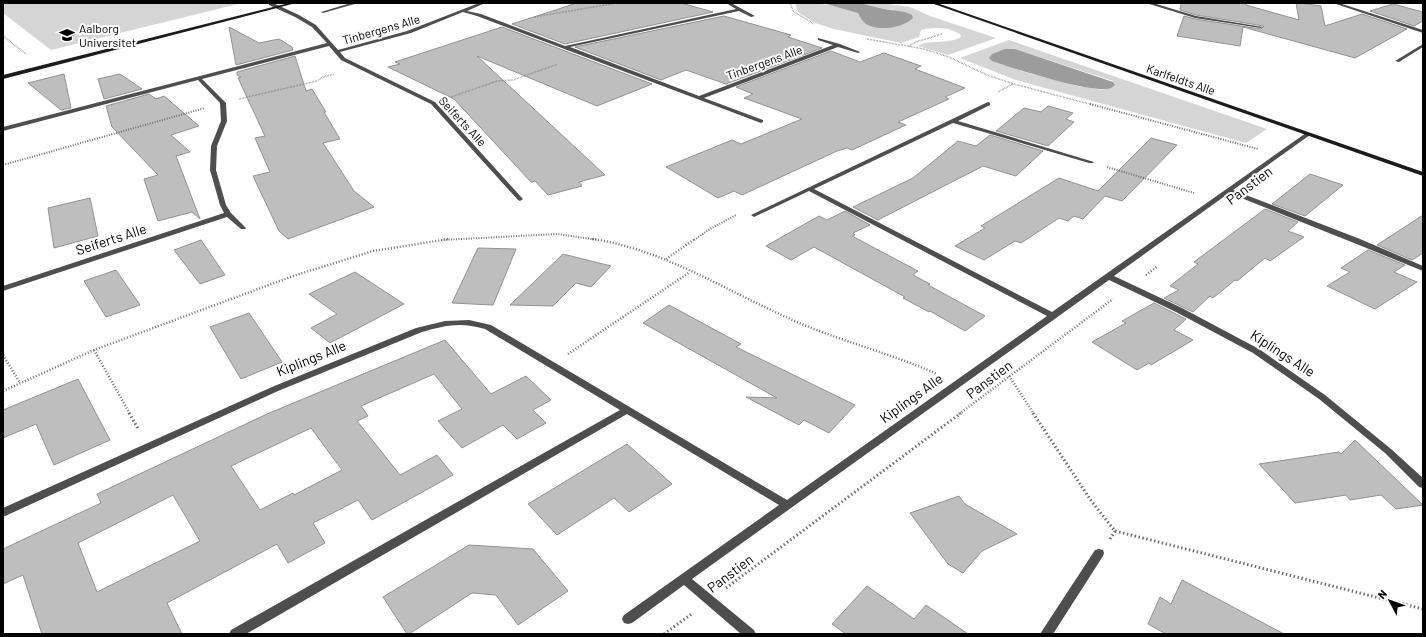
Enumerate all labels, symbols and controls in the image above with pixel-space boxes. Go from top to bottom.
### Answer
street label: Tinbergens Alle [341,11,421,47]
place label: Aalborg Universitet [79,21,136,49]
school or university icon: Aalborg Universitet [58,26,76,44]
street label: Tinbergens Alle [724,42,804,82]
street label: Karlfeldts Alle [1145,61,1217,97]
street label: Seiferts Alle [436,93,490,149]
street label: Panstien [1223,162,1275,208]
street label: Seiferts Alle [74,220,148,258]
street label: Kiplings Alle [1248,326,1318,380]
street label: Kiplings Alle [274,336,348,380]
street label: Panstien [963,356,1015,402]
street label: Kiplings Alle [876,370,946,426]
street label: Panstien [704,550,756,596]
north arrow [1370,581,1410,621]
text: N [1375,587,1389,601]

